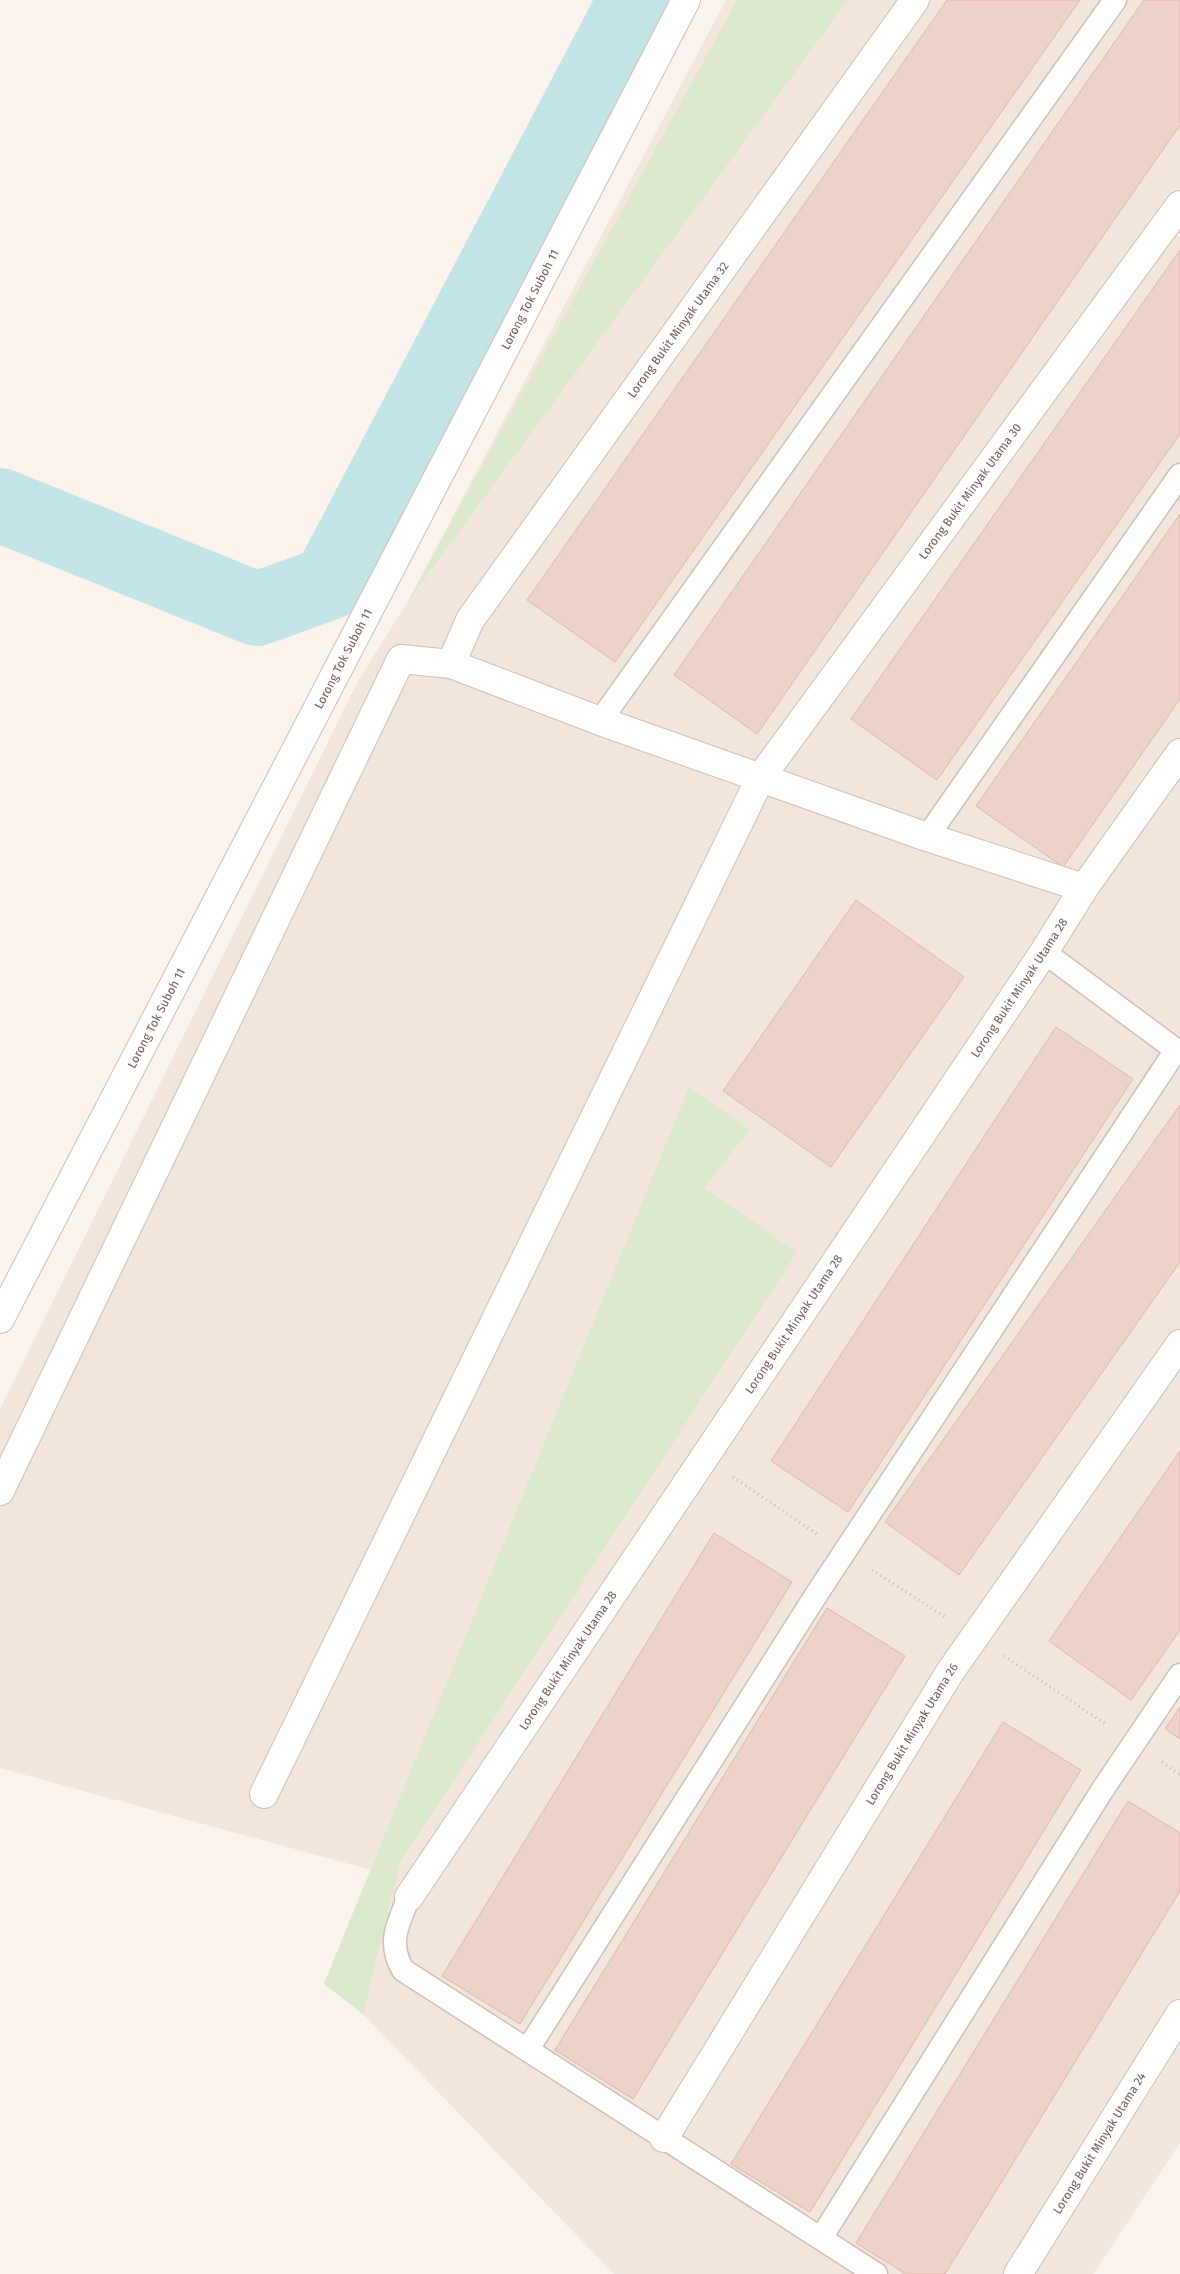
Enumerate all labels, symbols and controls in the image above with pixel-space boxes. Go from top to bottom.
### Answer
street label: Lorong Tok Suboh 11 [498,247,562,352]
street label: Lorong Bukit Minyak Utama 32 [625,259,732,400]
street label: Lorong Bukit Minyak Utama 30 [916,421,1025,562]
street label: Lorong Tok Suboh 11 [312,607,375,711]
street label: Lorong Bukit Minyak Utama 28 [968,915,1071,1060]
street label: Lorong Tok Suboh 11 [125,966,188,1071]
street label: Lorong Bukit Minyak Utama 28 [742,1252,846,1396]
street label: Lorong Bukit Minyak Utama 28 [516,1588,620,1733]
street label: Lorong Bukit Minyak Utama 26 [863,1660,961,1808]
street label: Lorong Bukit Minyak Utama 24 [1050,2070,1149,2217]

